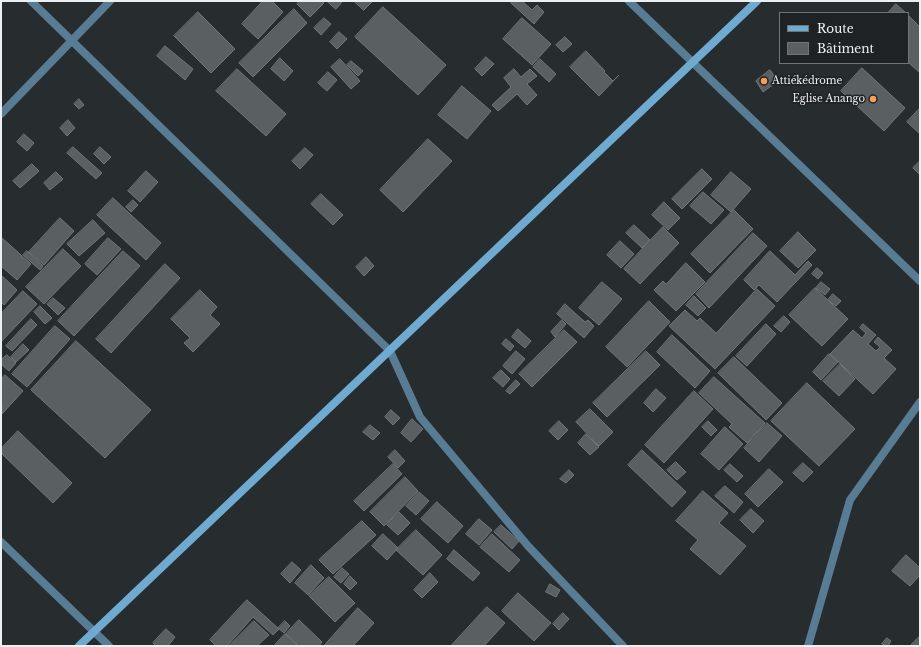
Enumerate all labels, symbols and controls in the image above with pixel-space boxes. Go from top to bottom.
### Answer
legend [779,12,909,64]
text: Route [817,21,854,36]
text: Bâtiment [817,41,874,56]
place label: Attiékédrome [772,75,842,87]
marker: Attiékédrome [759,76,769,86]
place label: Eglise Anango [792,93,865,105]
marker: Eglise Anango [868,94,878,104]

